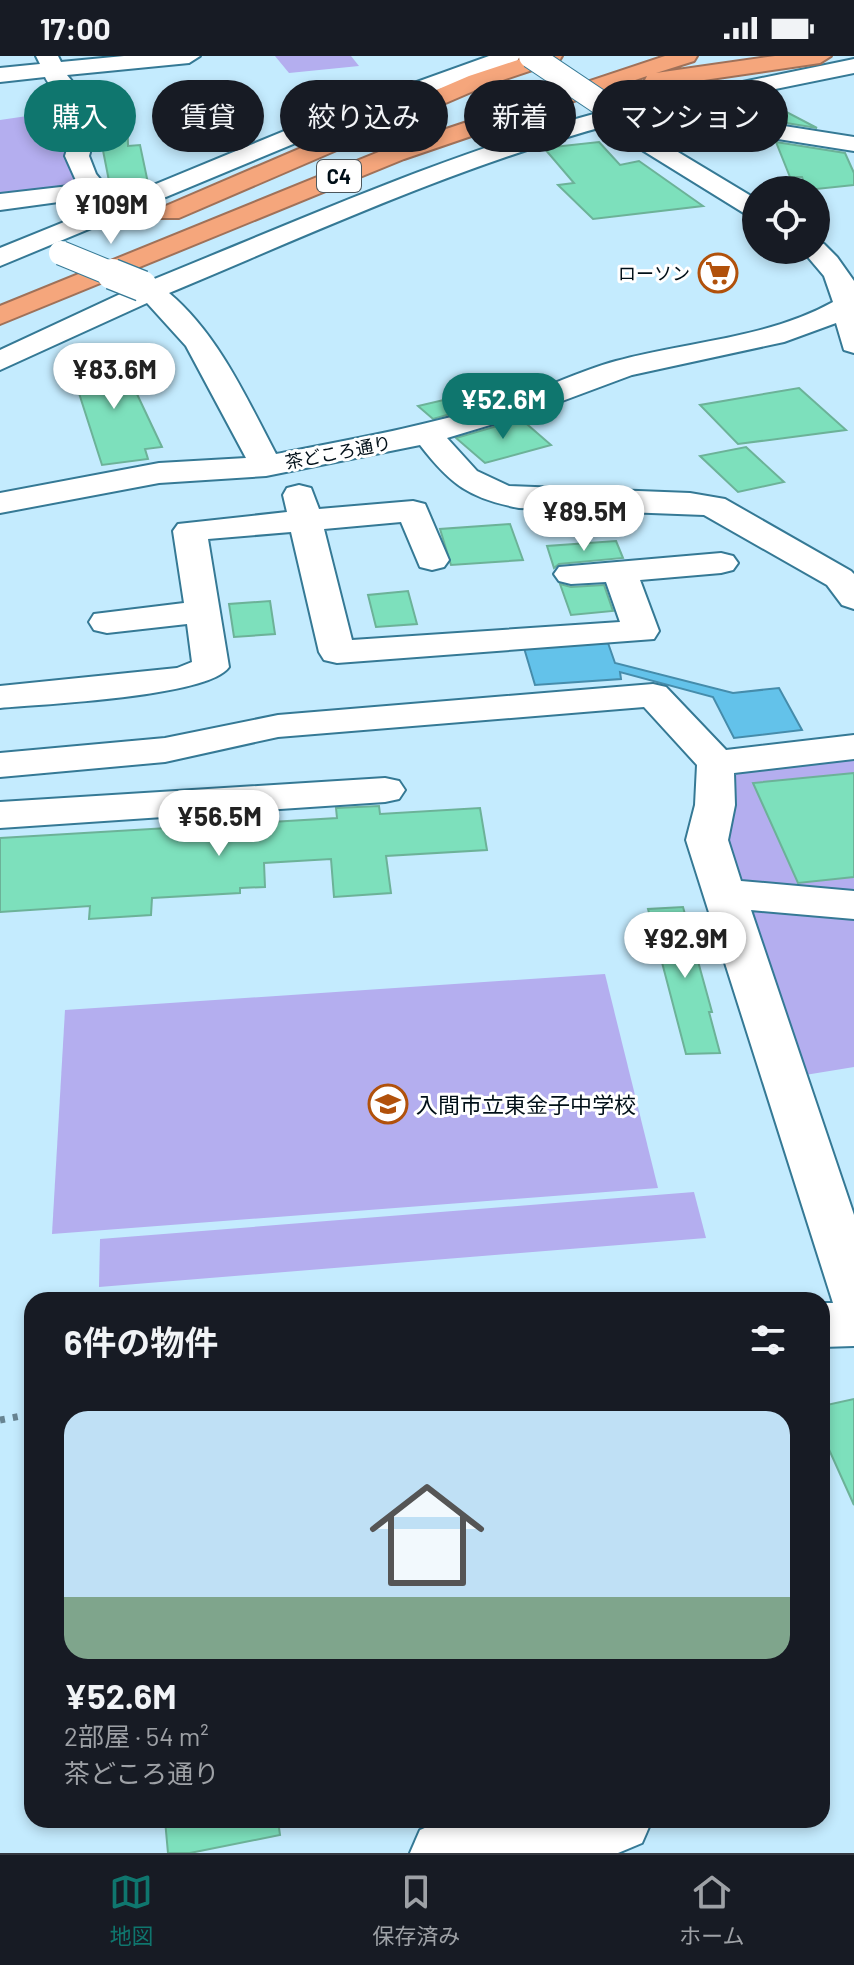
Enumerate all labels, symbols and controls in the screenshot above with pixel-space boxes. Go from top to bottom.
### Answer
text: 17:00 [40,10,111,46]
chip: 購入 [24,80,136,152]
chip: 賃貸 [152,80,264,152]
chip: 絞り込み [280,80,448,152]
chip: 新着 [464,80,576,152]
chip: マンション [592,80,788,152]
road number: C4 [317,160,361,192]
map controls [742,176,830,264]
button: locate [742,176,830,264]
pin: ¥109M [55,178,167,246]
text: ¥109M [74,188,148,219]
supermarket icon: ローソン [697,252,739,294]
place label: ローソン [618,262,690,284]
pin: ¥83.6M [49,343,179,411]
text: ¥83.6M [71,353,157,384]
pin: ¥52.6M [438,373,568,441]
text: ¥52.6M [460,383,546,414]
street label: 茶どころ通り [283,431,393,473]
pin: ¥89.5M [519,485,649,553]
text: ¥89.5M [541,495,627,526]
pin: ¥56.5M [154,790,284,858]
text: ¥56.5M [176,800,262,831]
pin: ¥92.9M [620,912,750,980]
text: ¥92.9M [642,922,728,953]
school or university icon: 入間市立東金子中学校 [367,1083,409,1125]
place label: 入間市立東金子中学校 [416,1091,636,1117]
icon: filters [746,1318,790,1362]
text: 6件の物件 [64,1321,218,1362]
icon: home [355,1463,499,1607]
text: ¥52.6M [64,1675,176,1716]
text: 2部屋 · 54 m² [64,1720,209,1751]
text: 茶どころ通り [64,1757,219,1788]
tab: 地図 [109,1870,153,1950]
tab: 保存済み [372,1870,460,1950]
tab: ホーム [679,1870,745,1950]

